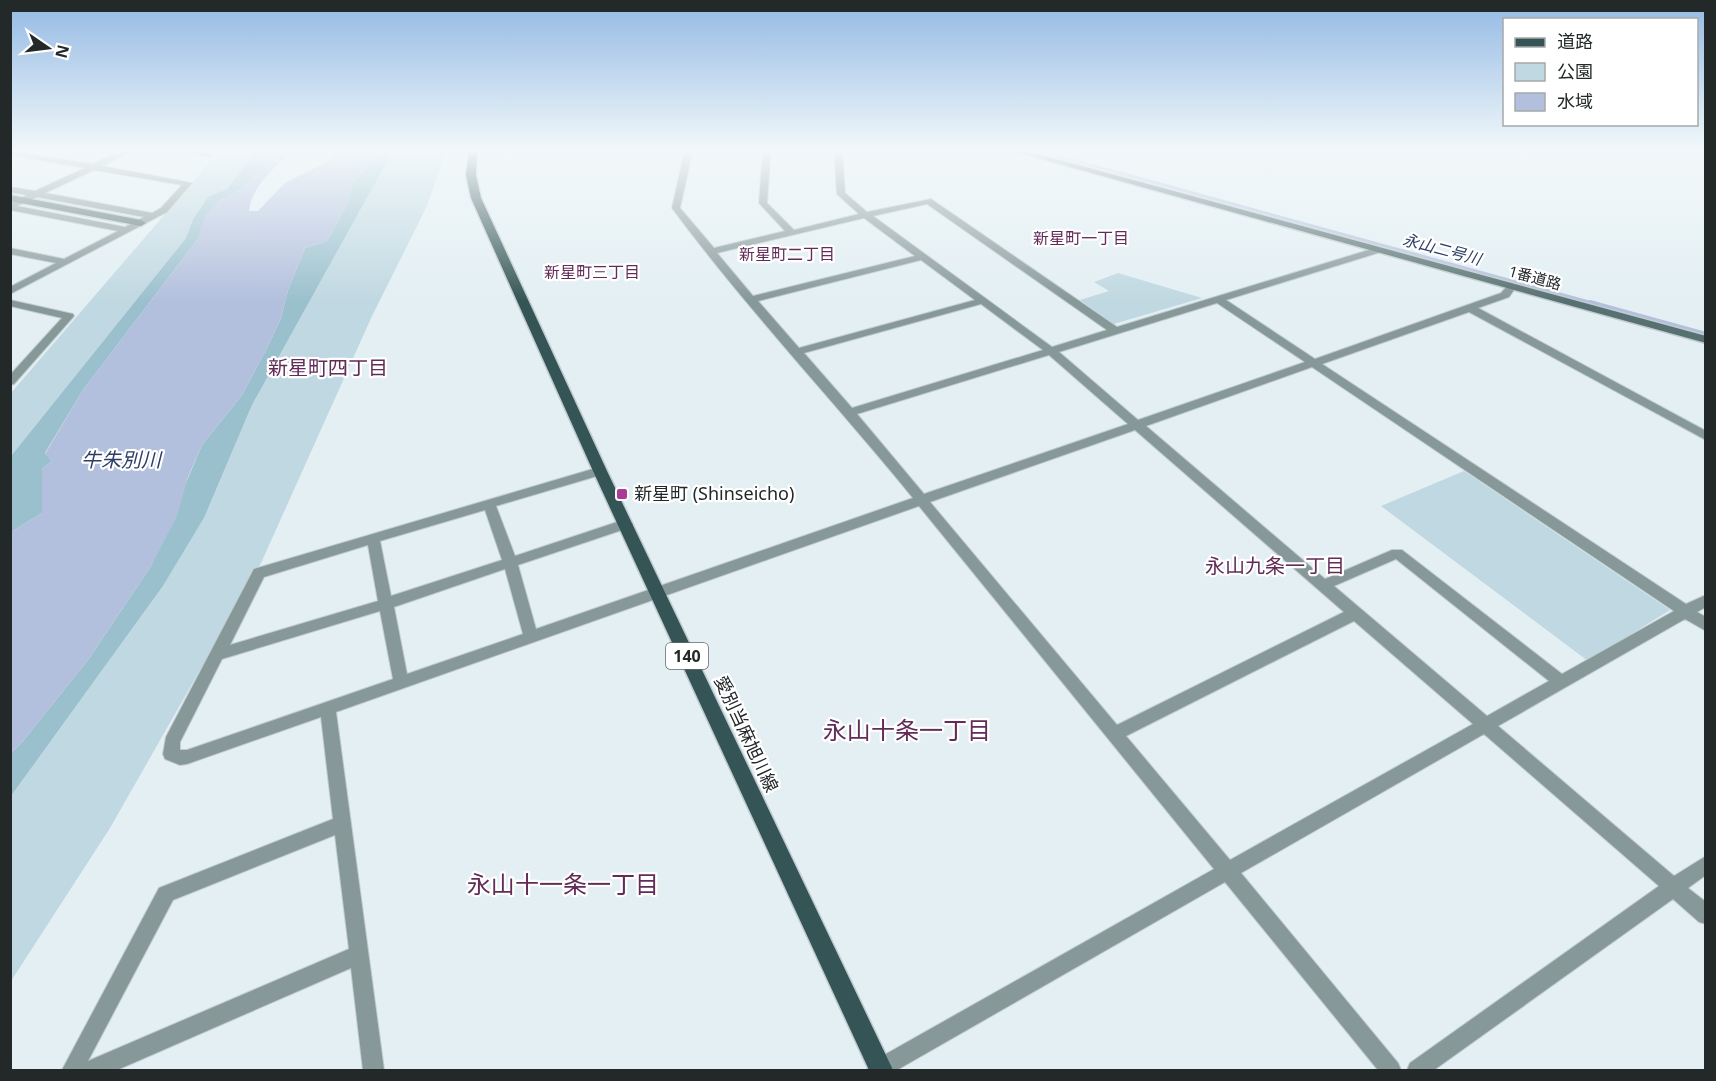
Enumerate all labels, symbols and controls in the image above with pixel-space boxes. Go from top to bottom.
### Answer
north arrow [18,18,78,78]
legend [1503,18,1698,126]
text: 道路 [1557,29,1593,53]
text: N [50,43,75,61]
text: 公園 [1557,59,1593,83]
text: 水域 [1557,89,1593,113]
district label: 新星町一丁目 [1033,227,1129,249]
water label: 永山二号川 [1401,228,1485,270]
district label: 新星町二丁目 [739,243,835,265]
street label: 1番道路 [1507,260,1564,294]
district label: 新星町三丁目 [544,261,640,283]
district label: 新星町四丁目 [268,354,388,381]
water label: 牛朱別川 [81,446,163,473]
place label: 新星町 (Shinseicho) [634,481,794,505]
marker: 新星町 (Shinseicho) [615,487,629,501]
district label: 永山九条一丁目 [1205,552,1345,579]
road number: 140 [666,643,708,669]
street label: 愛別当麻旭川線 [709,671,784,796]
district label: 永山十条一丁目 [823,713,991,746]
district label: 永山十一条一丁目 [467,867,659,900]

